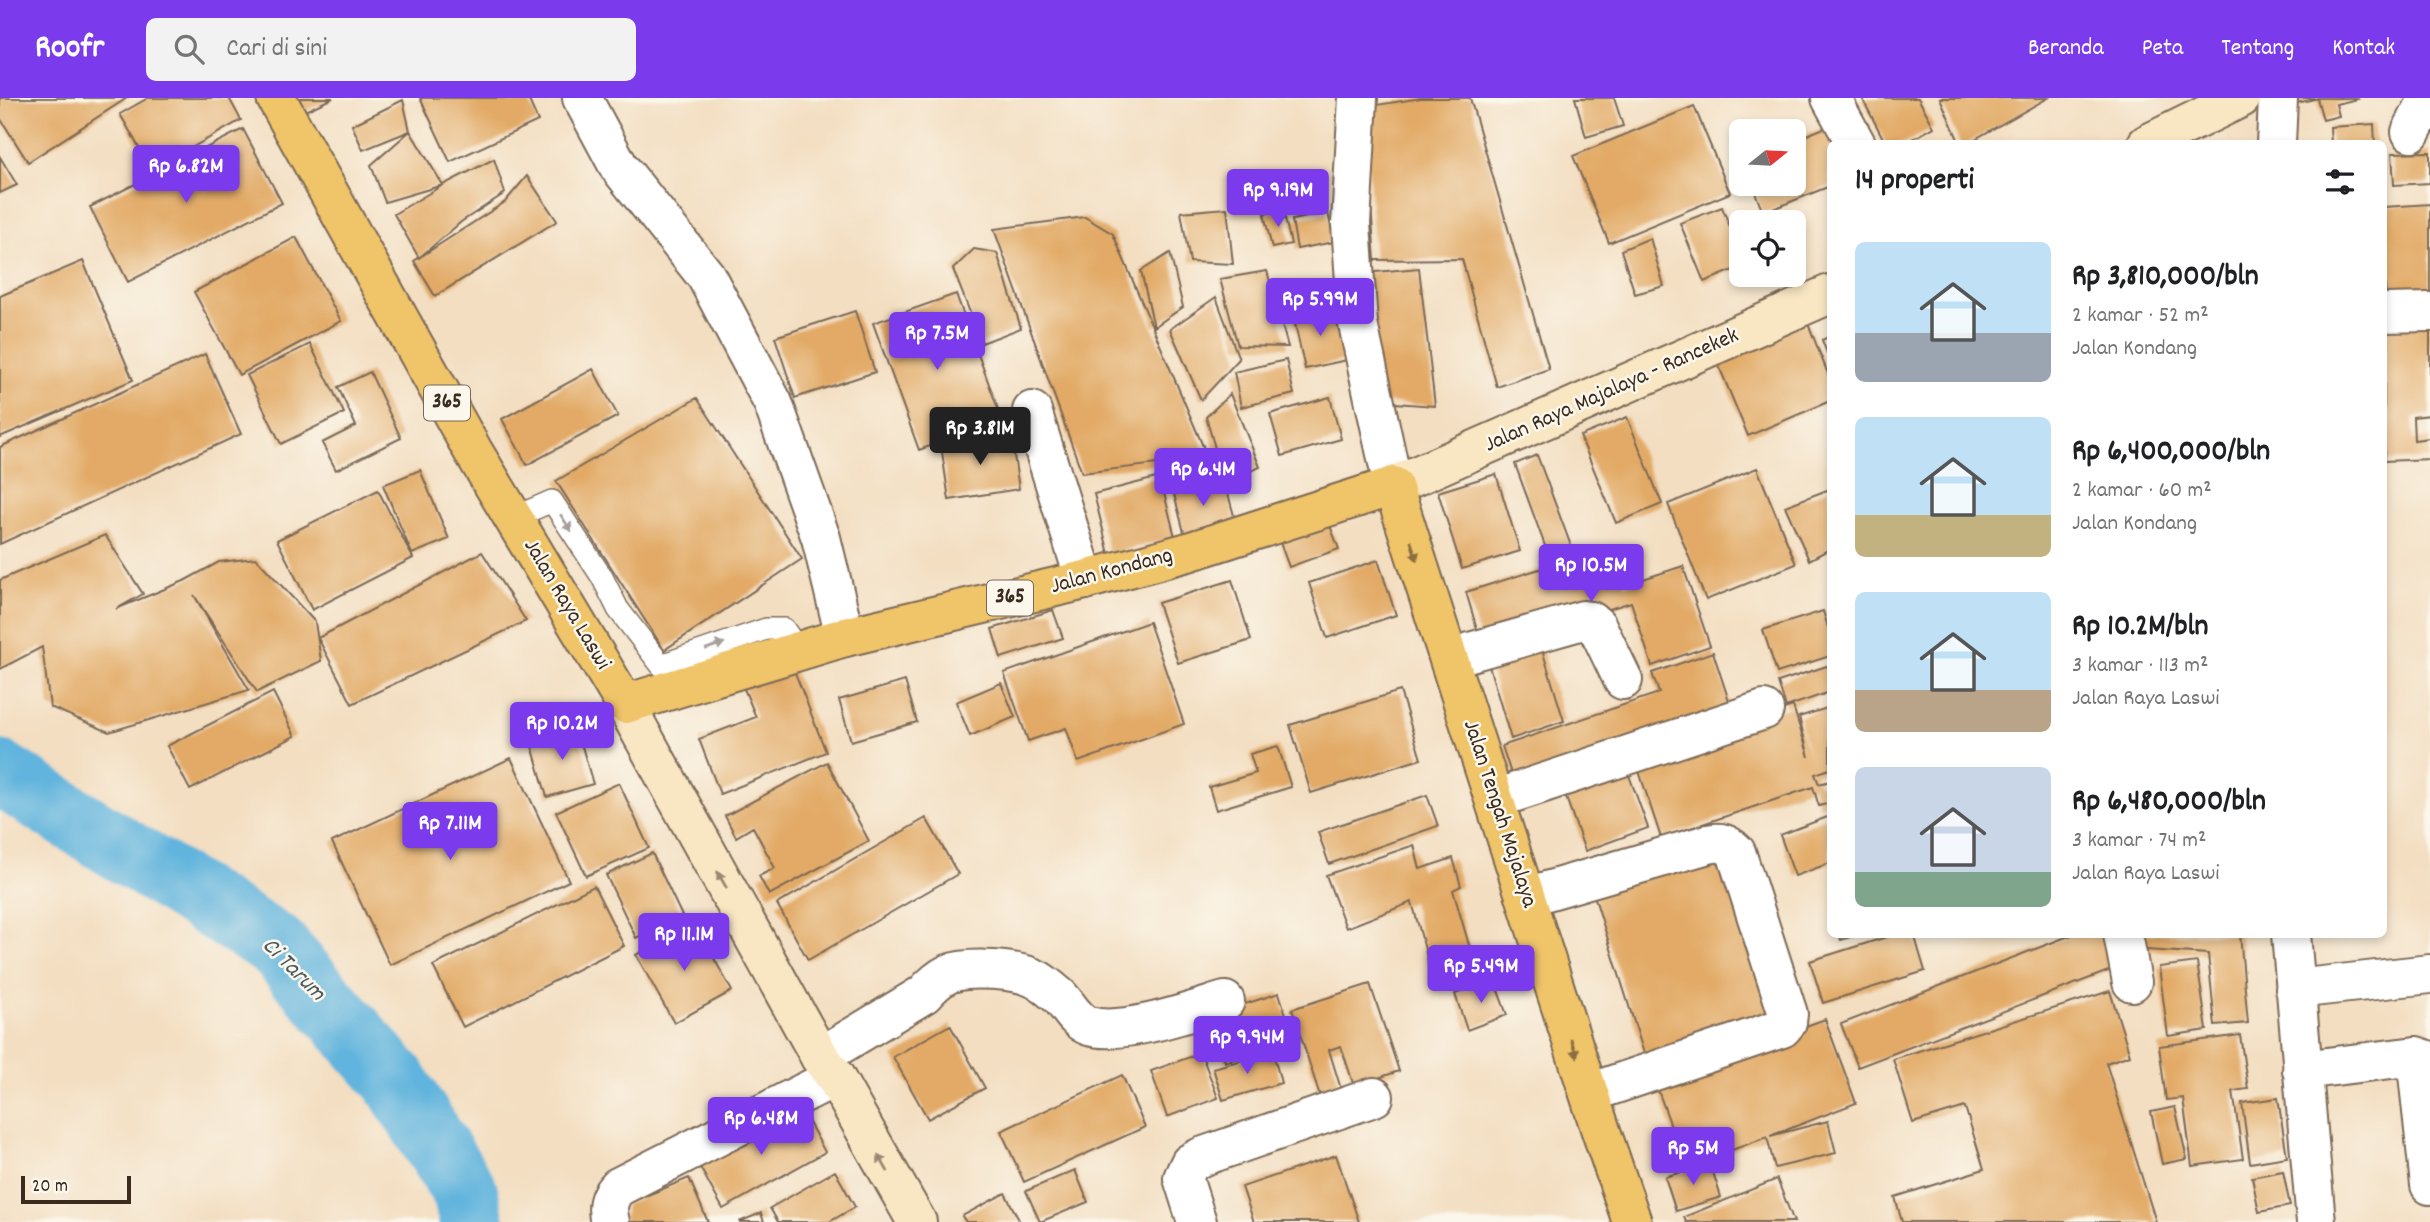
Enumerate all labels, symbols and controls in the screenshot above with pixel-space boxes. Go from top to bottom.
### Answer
search box [146,18,636,81]
text: Roofr [35,26,104,73]
icon: search [170,30,208,68]
text: Cari di sini [226,31,327,68]
text: Beranda [2028,32,2104,66]
text: Peta [2142,32,2183,66]
text: Tentang [2221,32,2294,66]
text: Kontak [2332,32,2395,66]
north arrow [1729,119,1806,196]
map controls [1729,119,1806,287]
pin: Rp 6.82M [114,146,258,205]
text: Rp 6.82M [149,151,223,184]
text: 14 properti [1855,161,1974,204]
icon: filters [2321,163,2359,201]
pin: Rp 9.19M [1206,170,1350,229]
text: Rp 9.19M [1243,175,1313,208]
button: locate [1729,210,1806,287]
text: Rp 3,810,000/bln [2072,257,2259,300]
icon: home [1911,270,1995,354]
pin: Rp 5.99M [1248,278,1392,338]
text: Rp 5.99M [1282,284,1358,317]
text: 2 kamar · 52 m² [2072,300,2209,333]
pin: Rp 7.5M [872,313,1002,372]
text: Rp 7.5M [905,318,969,351]
street label: Jalan Raya Majalaya - Rancekek [1479,320,1745,462]
text: Jalan Kondang [2072,333,2197,366]
road number: 365 [424,386,470,420]
pin: Rp 3.81M [908,408,1052,467]
text: Rp 3.81M [946,413,1014,446]
text: Rp 6,400,000/bln [2072,432,2270,475]
icon: home [1911,445,1995,529]
pin: Rp 6.4M [1138,448,1268,508]
text: Rp 6.4M [1170,454,1236,487]
text: 2 kamar · 60 m² [2072,475,2212,508]
text: Jalan Kondang [2072,508,2197,541]
one-way arrow [560,514,573,533]
street label: Jalan Raya Laswi [514,533,618,677]
street label: Jalan Kondang [1047,540,1177,604]
one-way arrow [1409,541,1420,562]
pin: Rp 10.5M [1519,545,1663,604]
text: Rp 10.5M [1555,550,1627,583]
road number: 365 [987,580,1033,616]
text: Rp 10.2M/bln [2072,607,2208,650]
icon: home [1911,620,1995,704]
one-way arrow [704,641,725,651]
text: 3 kamar · 113 m² [2072,650,2208,683]
text: Jalan Raya Laswi [2072,683,2220,716]
pin: Rp 10.2M [490,702,634,762]
text: Rp 10.2M [526,708,598,741]
street label: Jalan Tengah Majalaya [1453,716,1545,913]
text: Rp 6,480,000/bln [2072,782,2266,825]
icon: home [1911,795,1995,879]
pin: Rp 7.11M [378,802,522,862]
text: Rp 7.11M [418,808,482,841]
text: 3 kamar · 74 m² [2072,825,2206,858]
text: Jalan Raya Laswi [2072,858,2220,891]
one-way arrow [716,870,728,890]
pin: Rp 11.1M [612,914,756,973]
text: Rp 11.1M [654,919,714,952]
water label: Ci Tarum [253,930,333,1010]
pin: Rp 5.49M [1409,946,1553,1005]
text: Rp 5.49M [1443,951,1519,984]
pin: Rp 9.94M [1175,1016,1319,1076]
text: Rp 9.94M [1210,1022,1284,1055]
one-way arrow [1570,1037,1580,1058]
pin: Rp 6.48M [689,1098,833,1157]
text: Rp 6.48M [724,1103,798,1136]
pin: Rp 5M [1644,1128,1742,1187]
text: Rp 5M [1667,1133,1719,1166]
one-way arrow [877,1153,889,1172]
scale bar [21,1173,131,1205]
text: 20 m [32,1174,68,1201]

